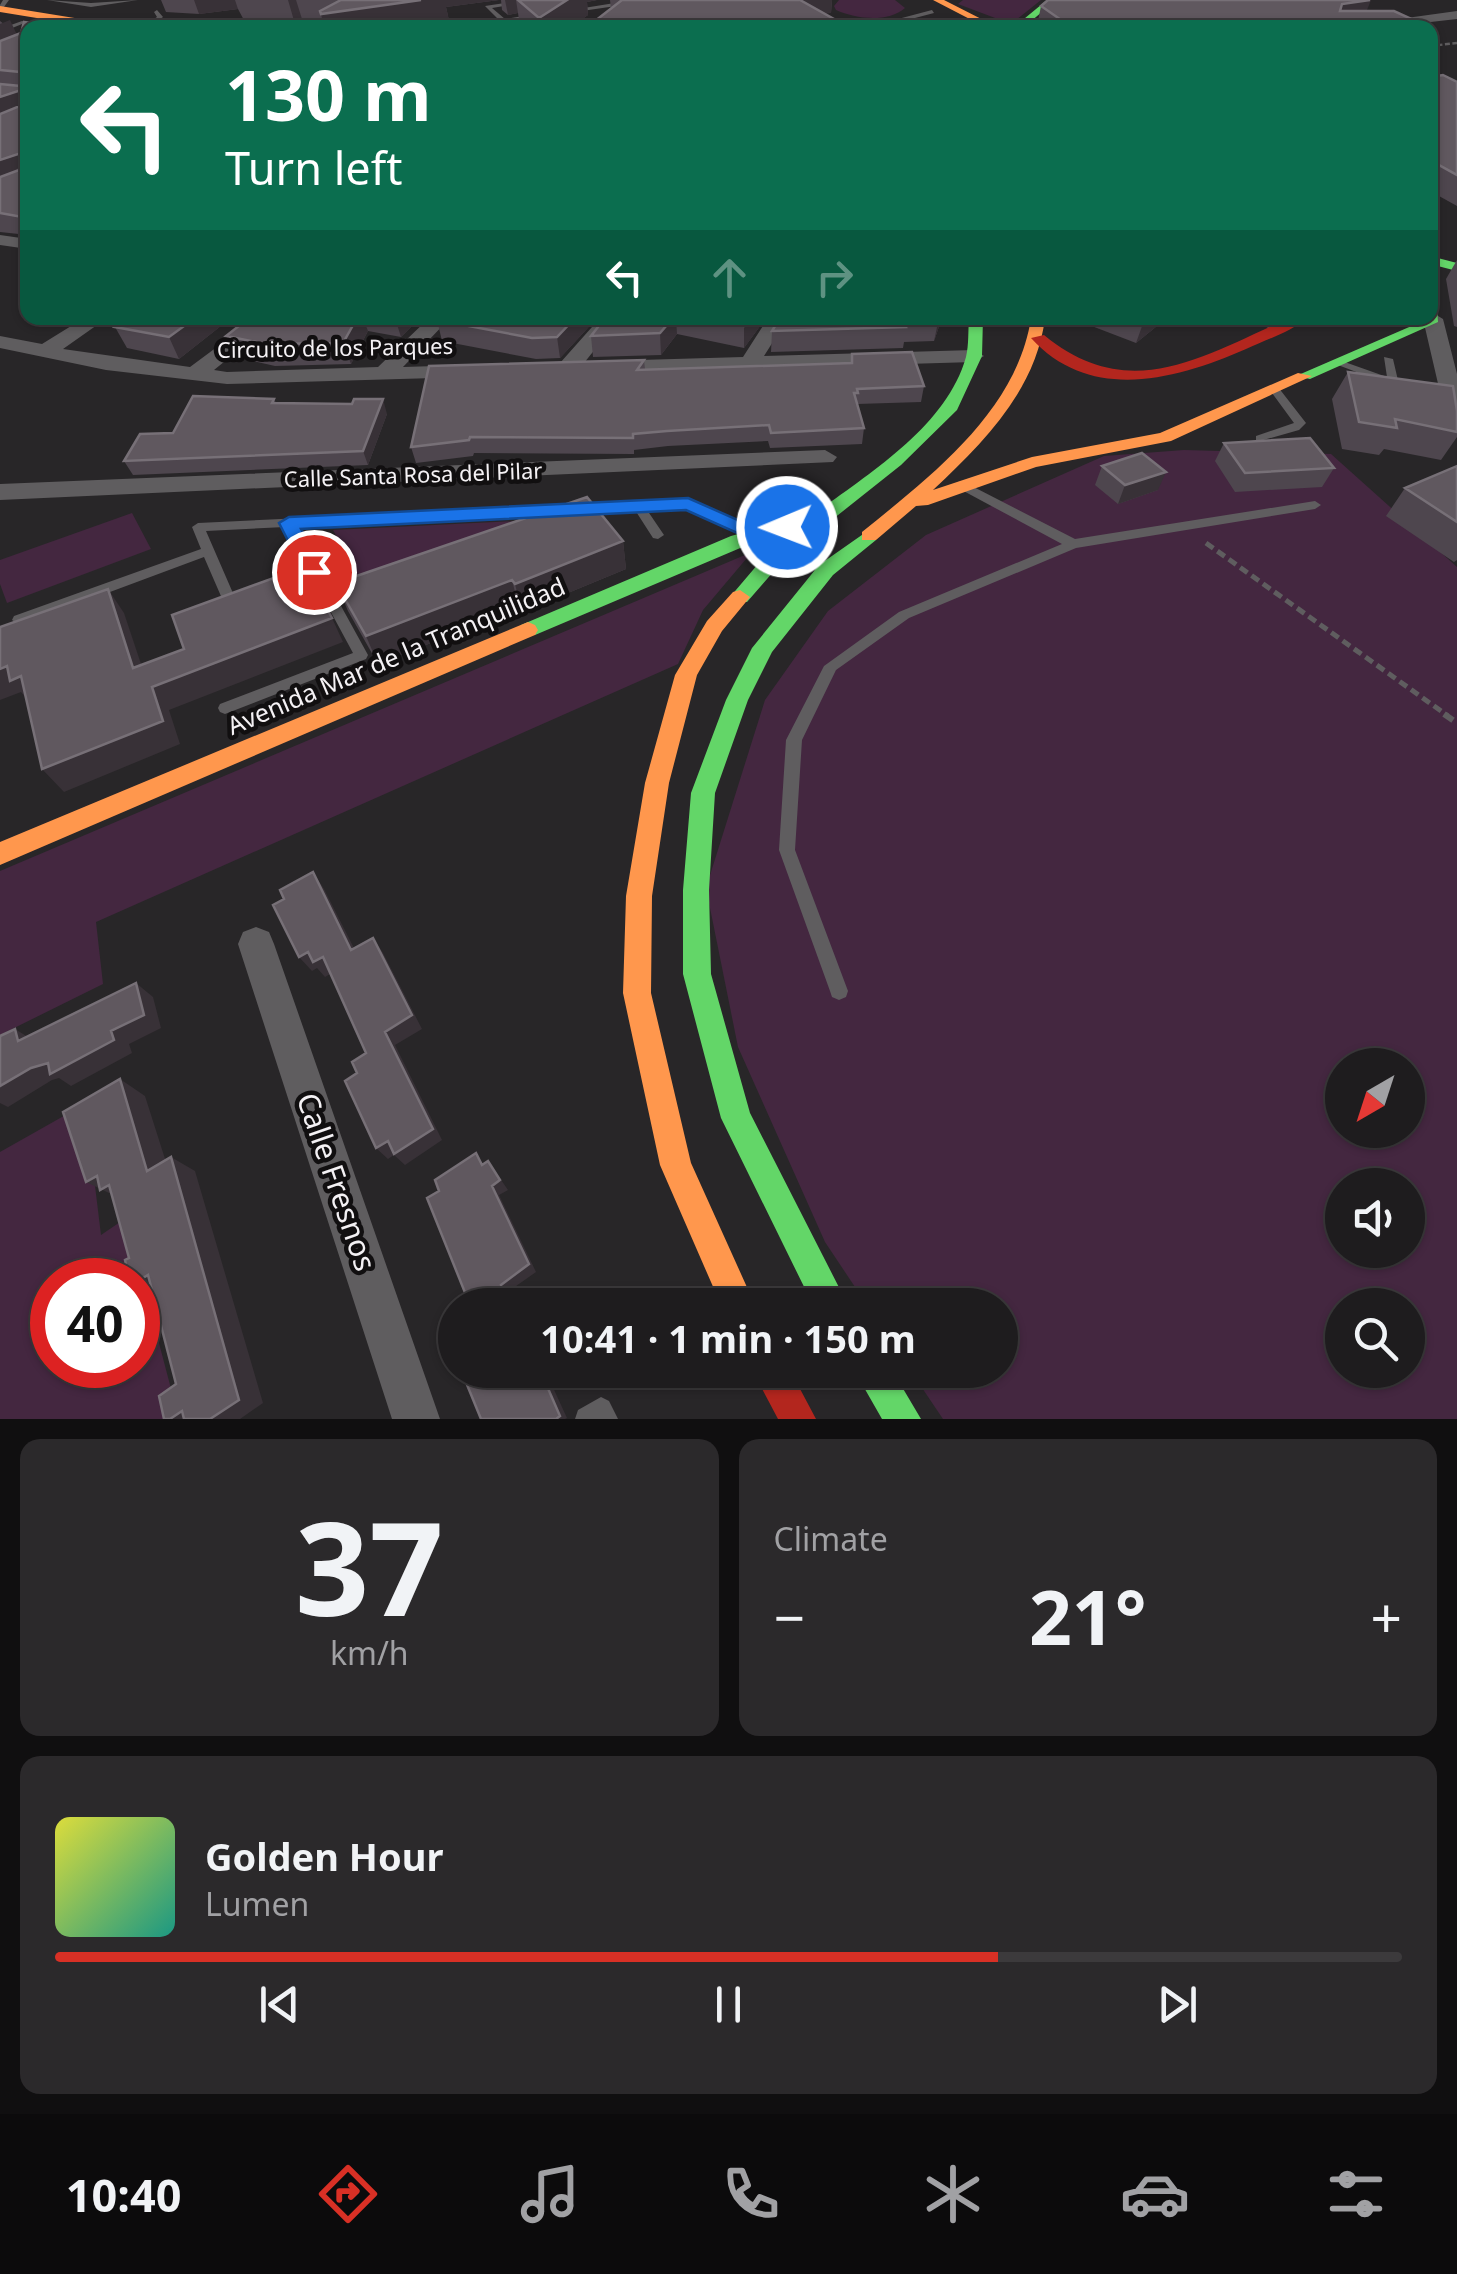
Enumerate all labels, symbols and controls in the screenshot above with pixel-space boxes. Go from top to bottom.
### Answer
text: 130 m [225,46,432,142]
icon: left [60,60,190,190]
text: Turn left [225,137,402,198]
icon: left [597,250,652,305]
icon: ahead [702,250,757,305]
icon: right [807,250,862,305]
street label: Circuito de los Parques [217,330,453,364]
street label: Calle Santa Rosa del Pilar [283,454,543,494]
position arrow [735,475,839,579]
pin [272,530,357,615]
icon: arrive [287,545,342,600]
street label: Avenida Mar de la Tranquilidad [221,568,570,742]
north arrow [1325,1048,1425,1148]
map controls [1325,1048,1425,1388]
street label: Calle Fresnos [288,1087,387,1276]
button: sound [1325,1168,1425,1268]
speed limit sign: 40 [30,1258,160,1388]
button: search [1325,1288,1425,1388]
text: 10:41 · 1 min · 150 m [540,1312,916,1364]
text: 37 [295,1477,444,1654]
text: Climate [774,1517,888,1560]
text: 21° [1029,1565,1147,1667]
text: − [774,1579,805,1654]
text: + [1371,1579,1402,1654]
text: km/h [330,1631,409,1674]
text: Golden Hour [205,1830,443,1882]
text: Lumen [205,1882,309,1925]
icon: previous [252,1977,307,2032]
icon: pause [701,1977,756,2032]
icon: next [1150,1977,1205,2032]
icon: directions [313,2159,383,2229]
icon: music [515,2159,585,2229]
icon: phone [716,2159,786,2229]
icon: climate [918,2159,988,2229]
icon: car [1120,2159,1190,2229]
icon: filters [1321,2159,1391,2229]
text: 10:40 [66,2164,181,2225]

